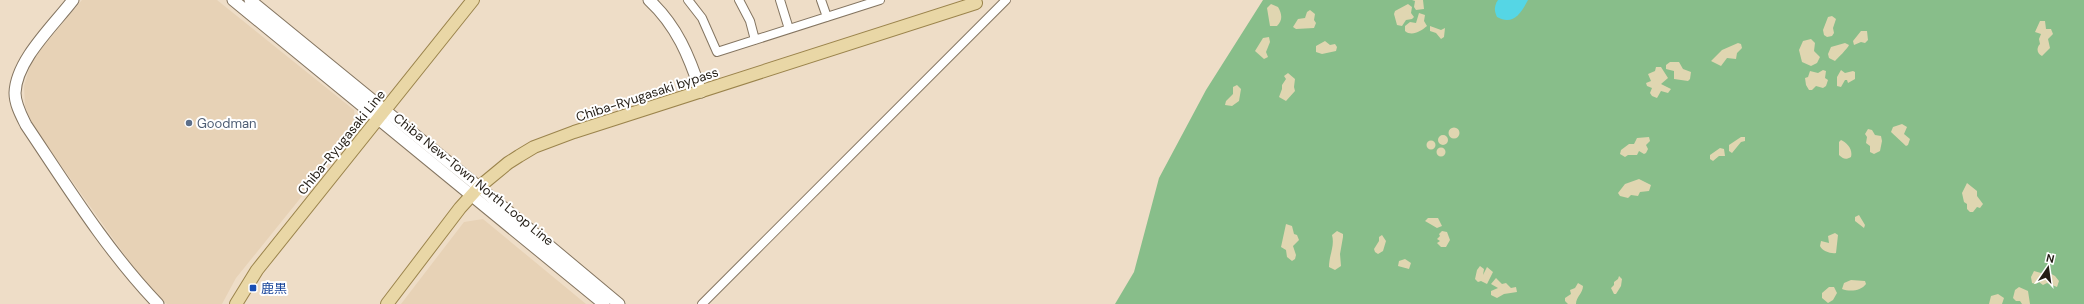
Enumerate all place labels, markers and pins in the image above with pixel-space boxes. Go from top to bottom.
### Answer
place label: Goodman [197,115,257,132]
marker: Goodman [184,118,194,128]
place label: 鹿黒 [261,280,287,297]
marker: 鹿黒 [248,283,258,293]

